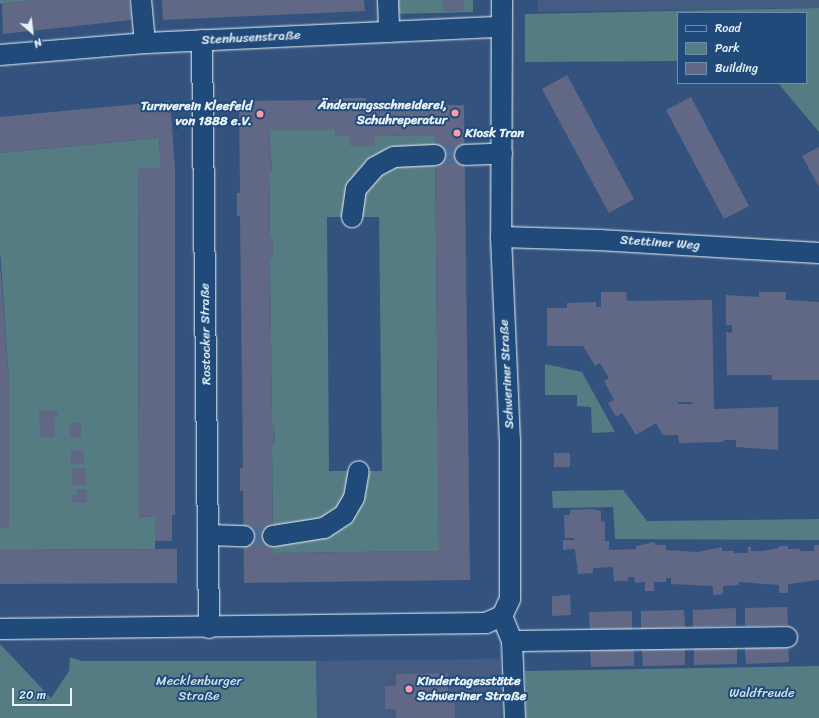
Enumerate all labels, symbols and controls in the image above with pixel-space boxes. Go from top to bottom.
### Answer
north arrow [12,12,52,52]
legend [677,12,807,84]
text: Road [715,17,741,39]
street label: Stenhusenstraße [201,28,301,48]
text: N [30,33,46,53]
text: Park [715,37,740,59]
text: Building [715,57,758,79]
place label: Änderungsschneiderei, Schuhreperatur [318,98,447,129]
place label: Turnverein Kleefeld von 1888 e.V. [141,99,252,130]
marker: Änderungsschneiderei, Schuhreperatur [450,108,460,118]
marker: Turnverein Kleefeld von 1888 e.V. [255,109,265,119]
place label: Kiosk Tran [465,125,524,141]
marker: Kiosk Tran [452,128,462,138]
street label: Stettiner Weg [620,232,700,254]
street label: Rostocker Straße [197,283,215,385]
street label: Schweriner Straße [496,319,518,429]
park label: Mecklenburger Straße [156,674,242,705]
place label: Kindertagesstätte Schweriner Straße [417,674,526,705]
scale bar [14,680,74,706]
text: 20 m [19,684,46,706]
marker: Kindertagesstätte Schweriner Straße [404,684,414,694]
park label: Waldfreude [729,685,795,701]

